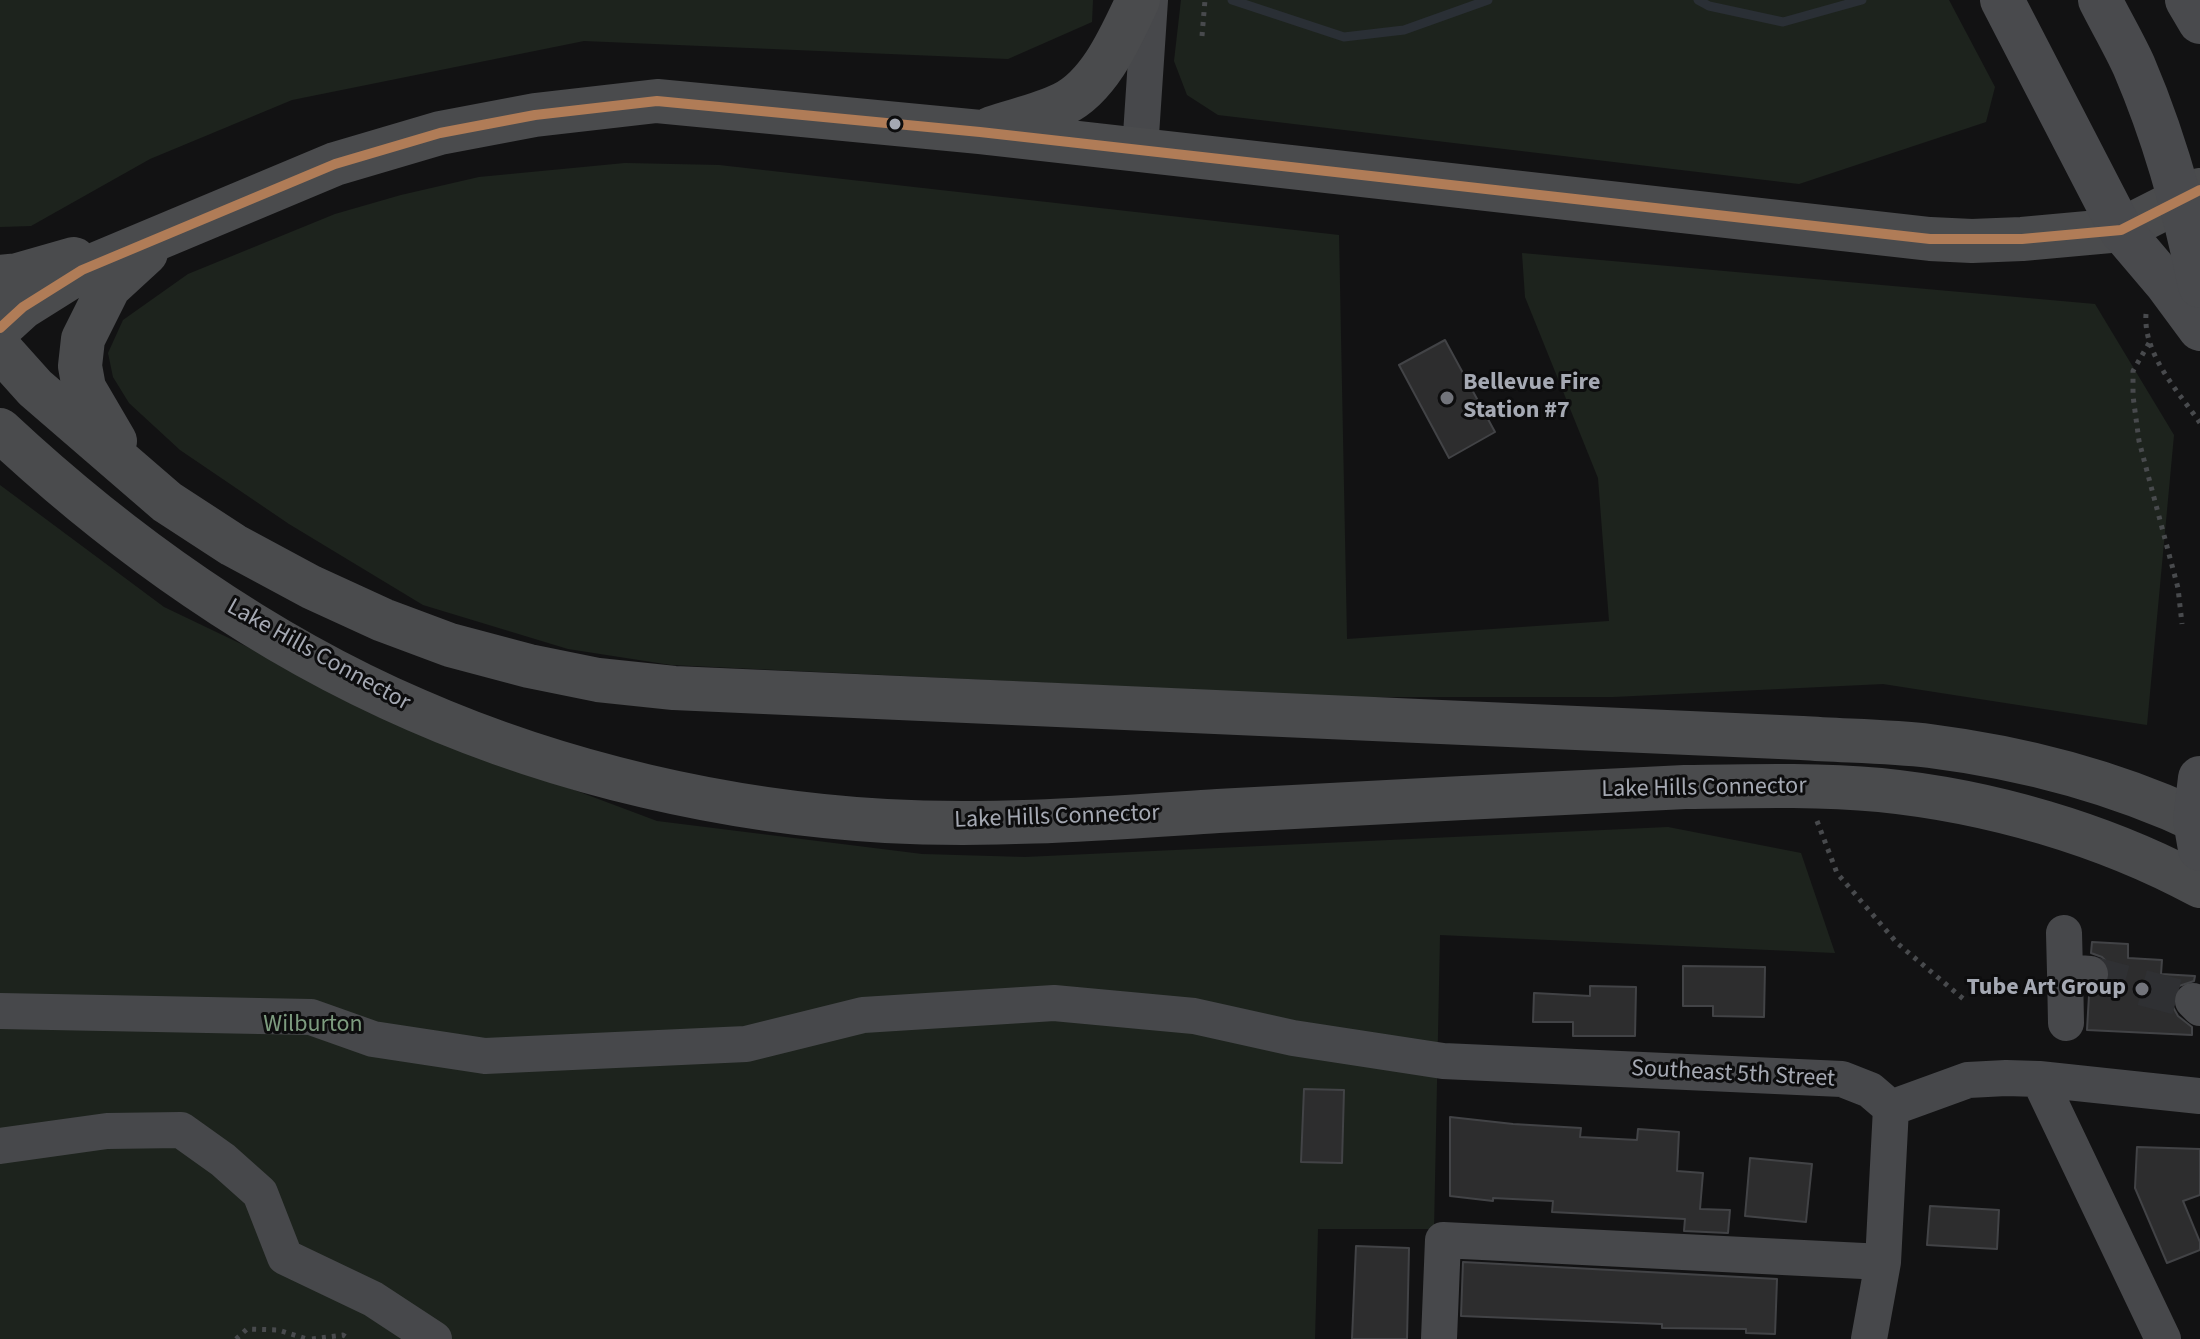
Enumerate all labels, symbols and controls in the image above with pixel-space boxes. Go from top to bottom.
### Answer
unlabelled marker [887,116,903,132]
place label: Bellevue Fire Station #7 [1463,370,1600,426]
marker: Bellevue Fire Station #7 [1438,389,1456,407]
street label: Lake Hills Connector [221,594,415,718]
street label: Lake Hills Connector [1601,773,1807,805]
street label: Lake Hills Connector [954,800,1160,836]
place label: Tube Art Group [1966,975,2126,1003]
marker: Tube Art Group [2133,980,2151,998]
park label: Wilburton [263,1012,363,1040]
street label: Southeast 5th Street [1630,1055,1836,1095]

